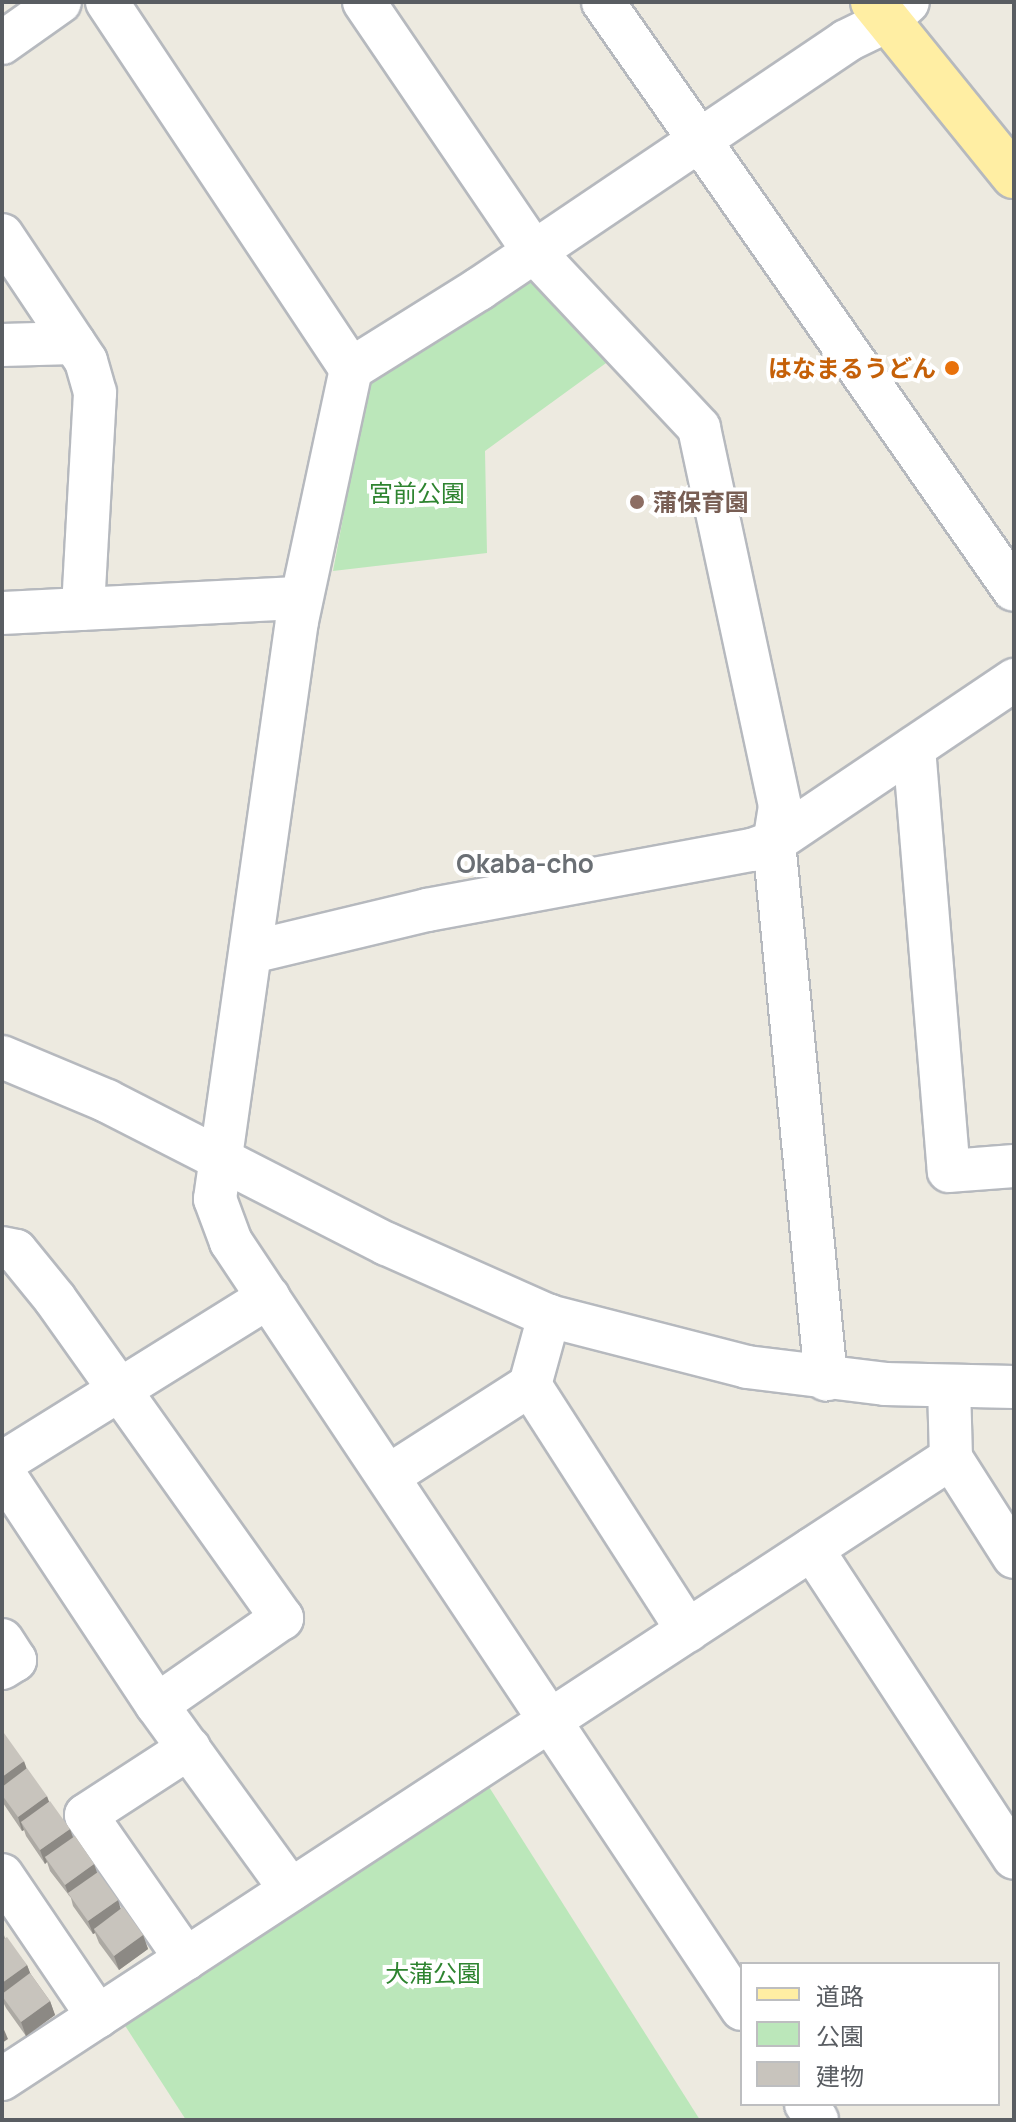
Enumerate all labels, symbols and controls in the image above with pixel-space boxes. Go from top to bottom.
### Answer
place label: はなまるうどん [768,354,936,382]
marker: はなまるうどん [943,359,961,377]
park label: 宮前公園 [369,479,465,507]
place label: 蒲保育園 [653,488,749,516]
marker: 蒲保育園 [628,493,646,511]
district label: Okaba-cho [456,848,594,880]
park label: 大蒲公園 [385,1959,481,1987]
legend [740,1962,1000,2106]
text: 道路 [816,1979,864,2012]
text: 公園 [816,2019,864,2052]
text: 建物 [816,2059,864,2092]

